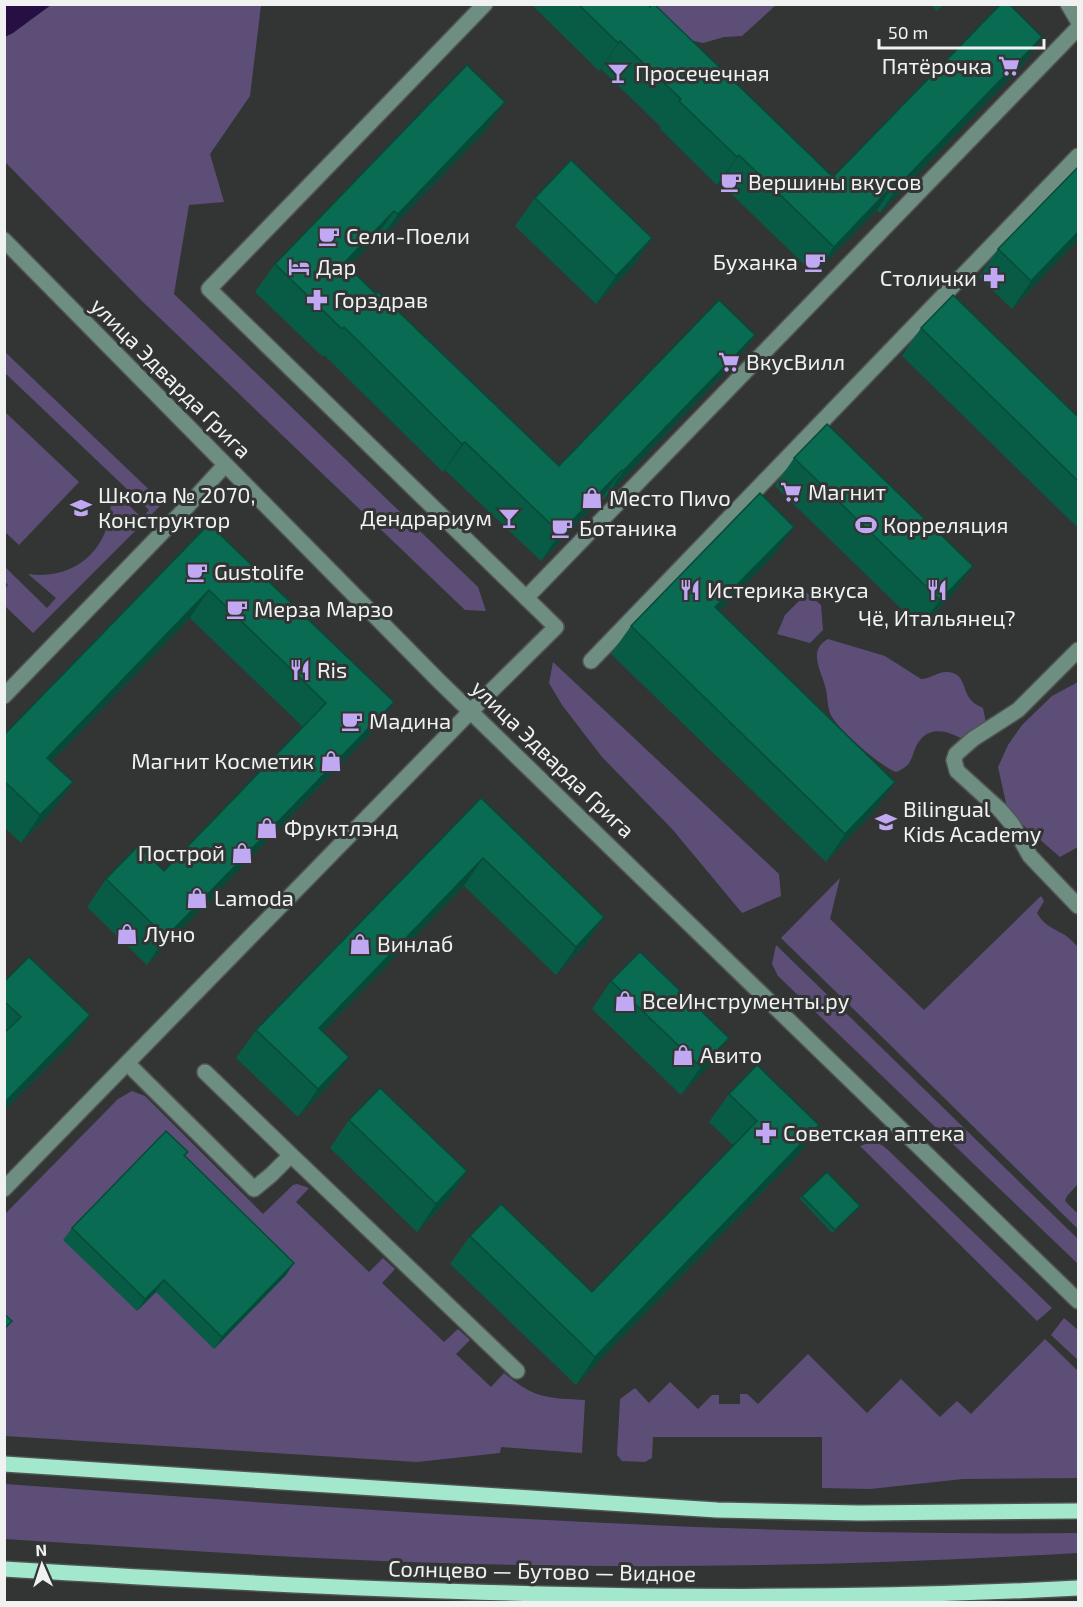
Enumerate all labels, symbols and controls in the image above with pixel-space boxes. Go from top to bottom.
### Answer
scale bar [879,12,1044,50]
text: 50 m [888,21,928,43]
place label: Пятёрочка [882,52,992,78]
supermarket icon: Пятёрочка [997,54,1021,78]
place label: Просечечная [635,59,770,85]
bar icon: Просечечная [606,61,630,85]
place label: Вершины вкусов [748,168,922,195]
cafe icon: Вершины вкусов [719,170,743,194]
place label: Сели-Поели [346,222,470,248]
cafe icon: Сели-Поели [317,224,341,248]
place label: Буханка [713,248,798,275]
cafe icon: Буханка [803,250,827,274]
place label: Дар [316,253,356,279]
hotel icon: Дар [287,255,311,279]
place label: Столички [880,264,977,290]
pharmacy icon: Столички [982,266,1006,290]
place label: Горздрав [334,286,428,312]
pharmacy icon: Горздрав [305,288,329,312]
street label: улица Эдварда Грига [85,292,257,464]
place label: ВкусВилл [746,348,845,375]
supermarket icon: ВкусВилл [717,350,741,374]
place label: Магнит [808,478,886,504]
supermarket icon: Магнит [779,480,803,504]
place label: Школа № 2070, Конструктор [98,481,256,533]
place label: Место Пиvo [609,484,731,510]
shop icon: Место Пиvo [580,486,604,510]
school or university icon: Школа № 2070, Конструктор [69,496,93,520]
place label: Дендрариум [360,504,492,531]
bar icon: Дендрариум [497,506,521,530]
place label: Корреляция [883,511,1008,537]
sports icon: Корреляция [854,513,878,537]
place label: Ботаника [579,514,677,540]
cafe icon: Ботаника [550,516,574,540]
place label: Gustolife [214,558,304,584]
cafe icon: Gustolife [185,560,209,584]
place label: Истерика вкуса [707,576,869,603]
restaurant icon: Истерика вкуса [678,578,702,602]
restaurant icon: Чё, Итальянец? [925,578,949,602]
place label: Мерза Марзо [254,595,394,621]
cafe icon: Мерза Марзо [225,597,249,621]
place label: Чё, Итальянец? [858,604,1016,630]
place label: Ris [317,656,347,682]
restaurant icon: Ris [288,658,312,682]
street label: улица Эдварда Грига [466,674,640,843]
place label: Мадина [369,707,451,733]
cafe icon: Мадина [340,709,364,733]
place label: Магнит Косметик [131,747,314,773]
shop icon: Магнит Косметик [319,749,343,773]
place label: Bilingual Kids Academy [903,795,1042,846]
school or university icon: Bilingual Kids Academy [874,810,898,834]
place label: Фруктлэнд [284,814,398,841]
shop icon: Фруктлэнд [255,816,279,840]
place label: Построй [138,839,225,865]
shop icon: Построй [230,841,254,865]
place label: Lamoda [214,884,294,910]
shop icon: Lamoda [185,886,209,910]
place label: Луно [144,920,195,947]
shop icon: Луно [115,922,139,946]
place label: Винлаб [377,930,454,956]
shop icon: Винлаб [348,932,372,956]
place label: ВсеИнструменты.ру [642,987,850,1014]
shop icon: ВсеИнструменты.ру [613,989,637,1013]
place label: Авито [700,1041,762,1067]
shop icon: Авито [671,1043,695,1067]
place label: Советская аптека [783,1119,965,1145]
pharmacy icon: Советская аптека [754,1121,778,1145]
north arrow [12,1535,72,1595]
text: N [35,1540,47,1559]
street label: Солнцево — Бутово — Видное [388,1554,696,1587]

